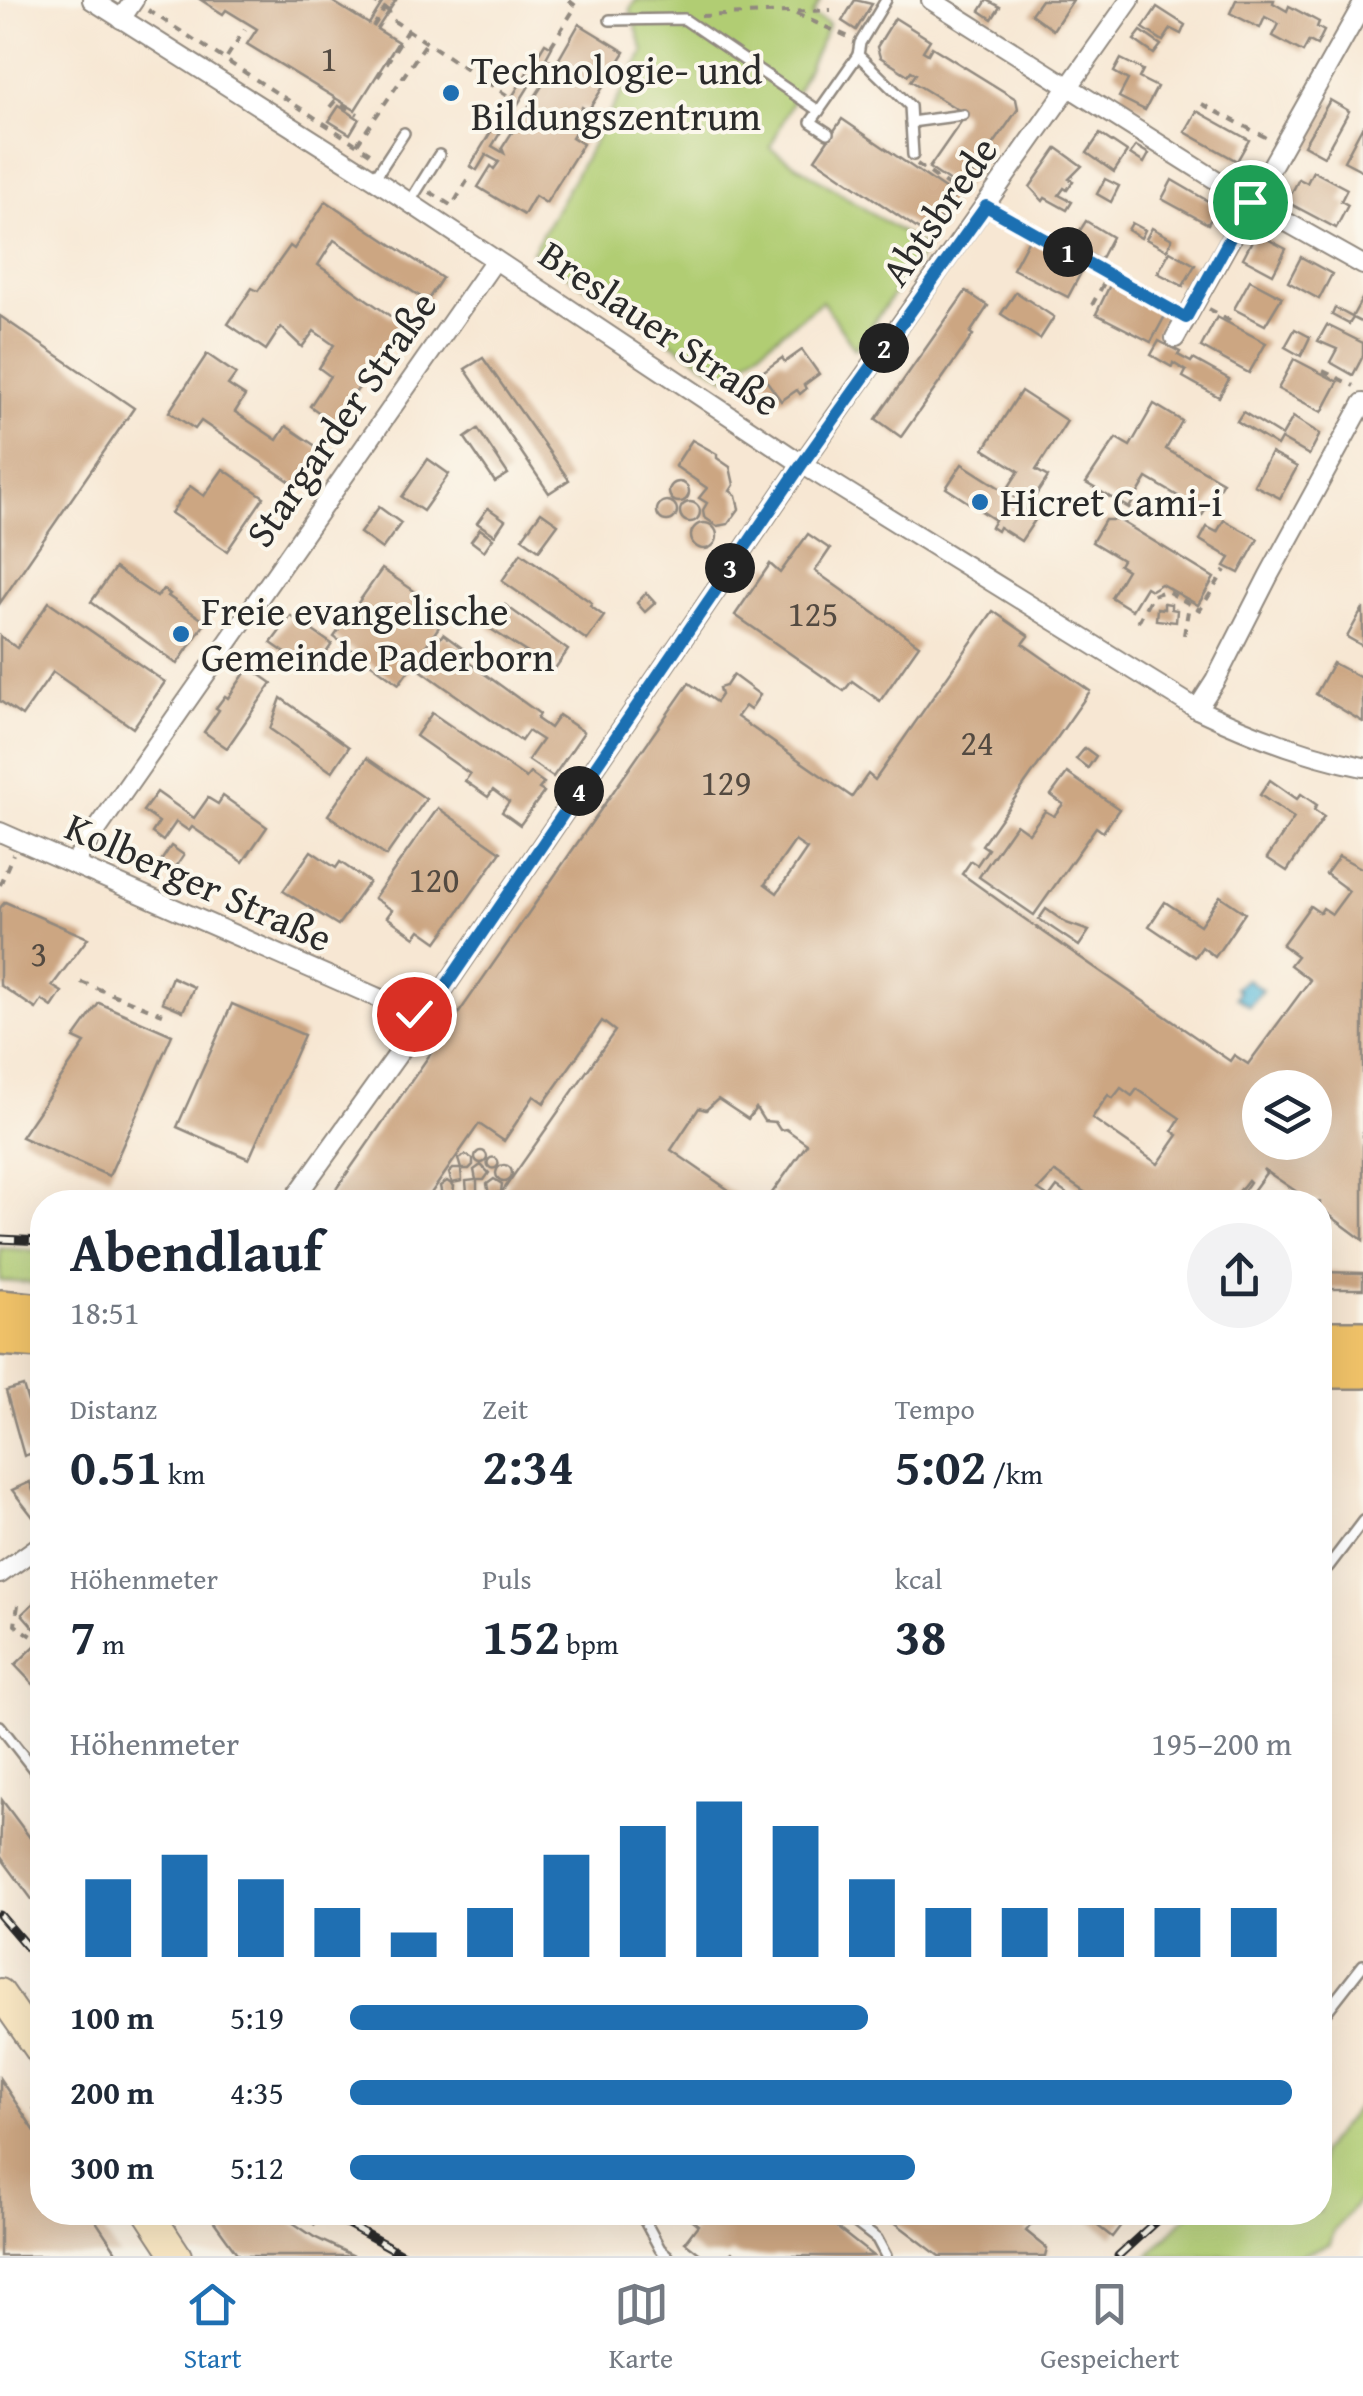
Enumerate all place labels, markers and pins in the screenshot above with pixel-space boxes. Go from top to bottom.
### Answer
place label: Technologie- und Bildungszentrum [471,40,763,145]
marker: Technologie- und Bildungszentrum [440,82,462,104]
pin [1208,160,1293,245]
pin: 1 [1043,227,1093,277]
pin: 2 [859,323,909,373]
place label: Hicret Cami-i [1000,472,1223,531]
marker: Hicret Cami-i [969,491,991,513]
pin: 3 [705,543,755,593]
place label: Freie evangelische Gemeinde Paderborn [201,581,554,686]
marker: Freie evangelische Gemeinde Paderborn [170,623,192,645]
pin: 4 [554,766,604,816]
pin [372,972,457,1057]

